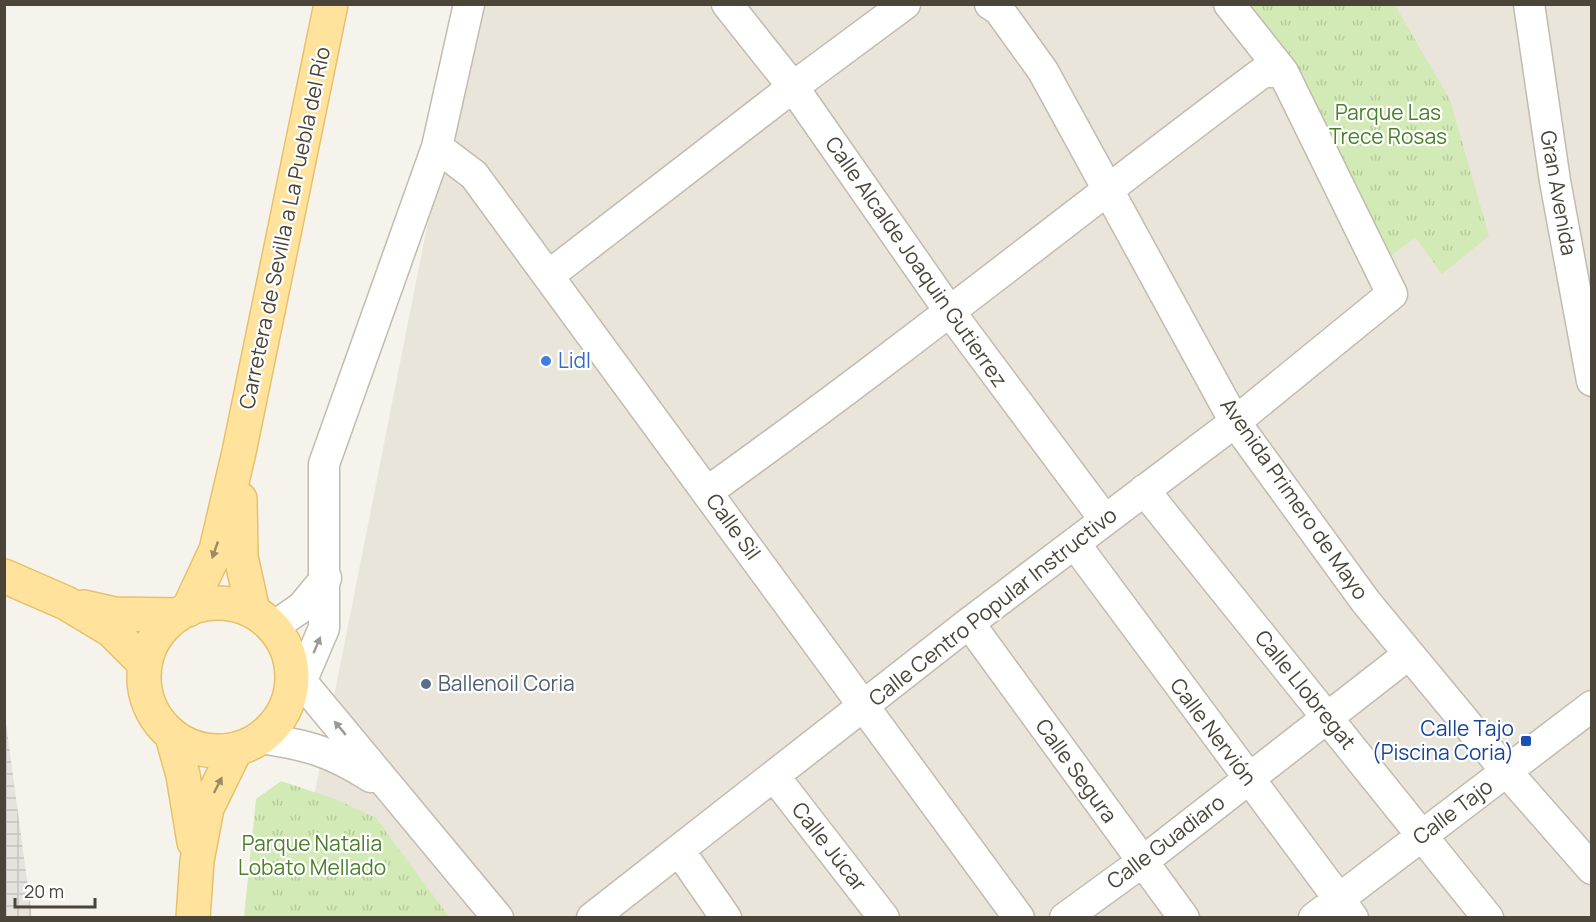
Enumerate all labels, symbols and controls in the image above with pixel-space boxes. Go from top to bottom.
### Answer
street label: Carretera de Sevilla a La Puebla del Río [232,44,336,411]
park label: Parque Las Trece Rosas [1329,98,1447,150]
street label: Gran Avenida [1534,128,1584,258]
street label: Calle Alcalde Joaquin Gutierrez [819,131,1014,392]
place label: Lidl [558,346,591,374]
marker: Lidl [539,354,553,368]
street label: Avenida Primero de Mayo [1214,392,1375,605]
street label: Calle Sil [700,488,767,565]
street label: Calle Centro Popular Instructivo [863,500,1122,712]
one-way arrow [209,541,219,559]
street label: Calle Llobregat [1249,624,1362,755]
one-way arrow [312,635,322,653]
place label: Ballenoil Coria [438,669,575,697]
street label: Calle Nervión [1164,672,1263,791]
marker: Ballenoil Coria [419,677,433,691]
street label: Calle Segura [1030,713,1124,828]
place label: Calle Tajo (Piscina Coria) [1372,714,1514,766]
one-way arrow [334,721,347,736]
marker: Calle Tajo (Piscina Coria) [1519,734,1533,748]
street label: Calle Tajo [1407,772,1498,850]
one-way arrow [213,777,223,794]
street label: Calle Guadiaro [1101,788,1230,895]
street label: Calle Júcar [786,796,874,897]
park label: Parque Natalia Lobato Mellado [238,829,386,881]
scale bar [15,871,94,909]
text: 20 m [24,879,64,903]

